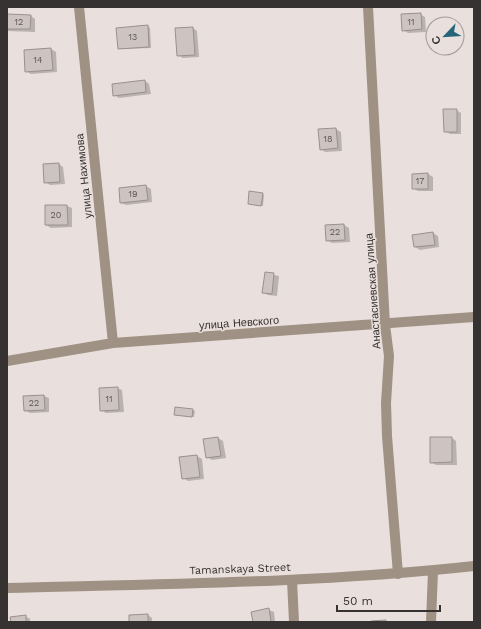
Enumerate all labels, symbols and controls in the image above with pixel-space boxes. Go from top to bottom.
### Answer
north arrow [425,16,465,56]
house number: 12 [15,17,23,27]
house number: 11 [407,17,415,27]
house number: 13 [129,32,137,42]
text: С [429,34,444,46]
house number: 14 [33,55,43,65]
street label: улица Нахимова [73,132,95,219]
house number: 18 [323,134,333,144]
house number: 17 [416,176,424,186]
house number: 19 [128,189,138,199]
house number: 20 [51,210,62,220]
house number: 22 [330,227,340,237]
street label: Анастасиевская улица [362,232,384,349]
street label: улица Невского [199,314,279,332]
house number: 11 [105,394,113,404]
house number: 22 [29,398,39,408]
street label: Tamanskaya Street [189,561,291,577]
scale bar [337,587,440,613]
text: 50 m [343,594,373,608]

